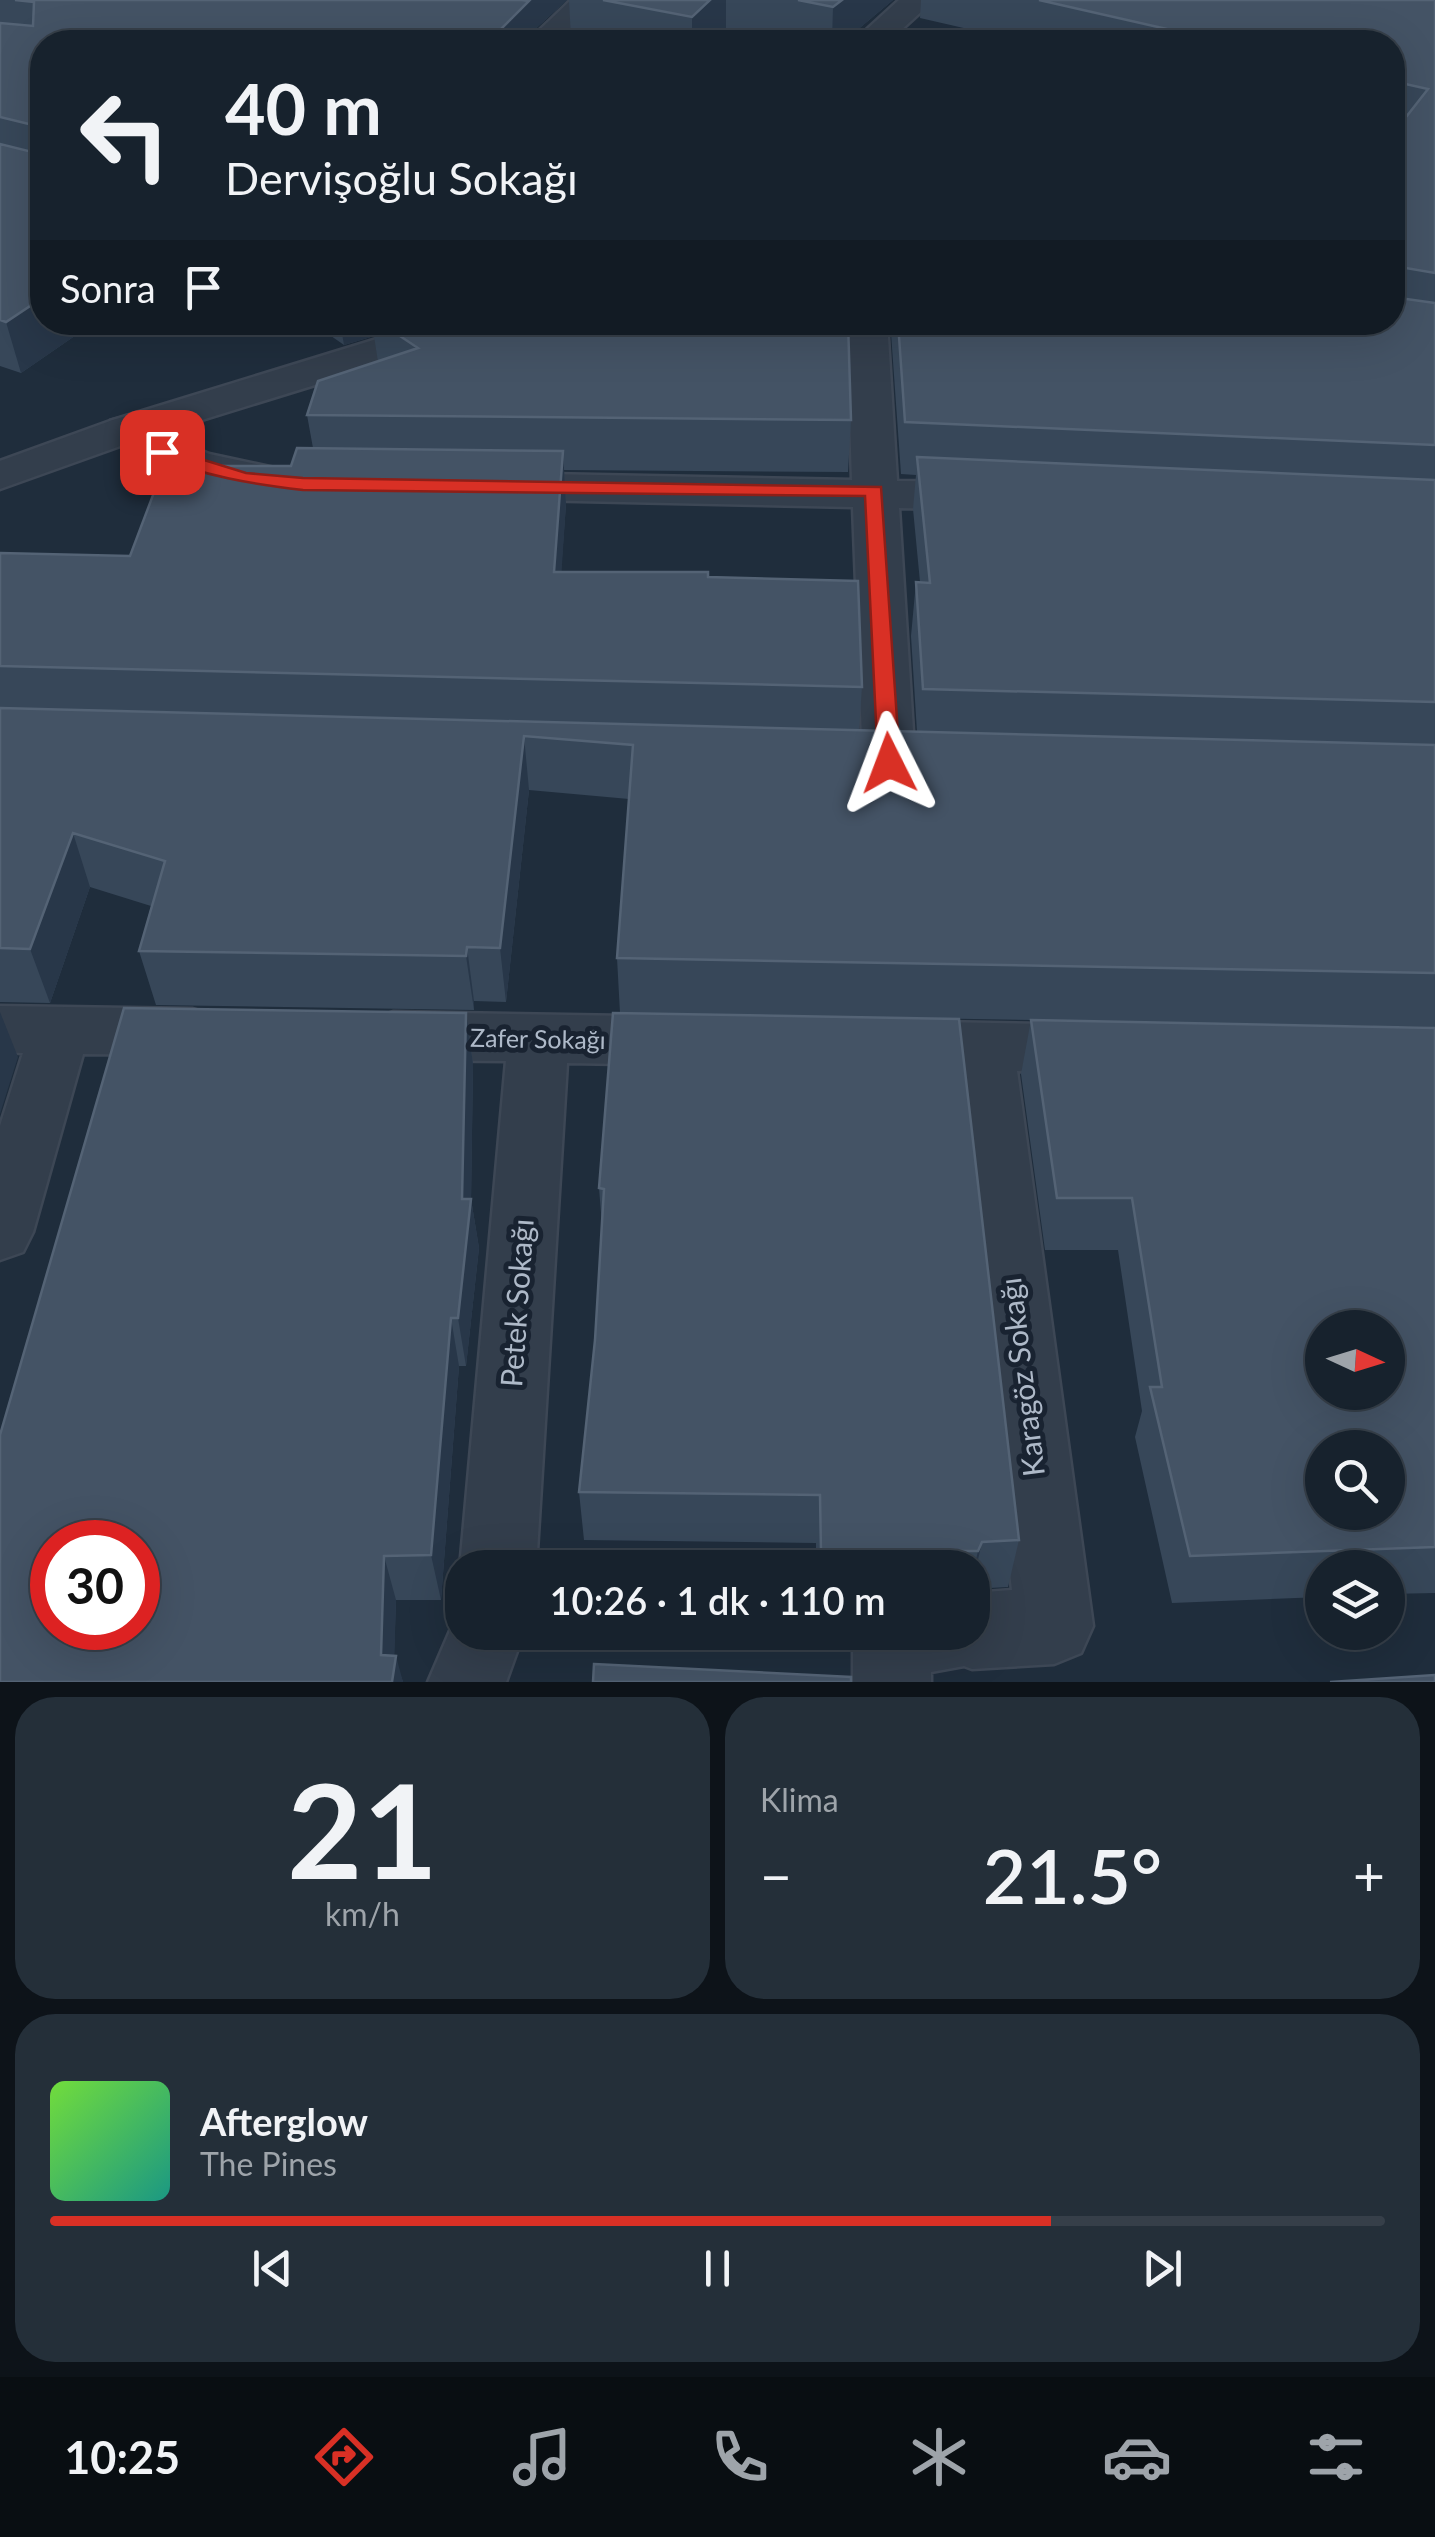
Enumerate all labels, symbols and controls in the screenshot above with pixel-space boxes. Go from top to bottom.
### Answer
text: 40 m [225,66,382,150]
icon: left [60,70,190,200]
text: Dervişoğlu Sokağı [225,151,578,205]
icon: arrive [176,260,231,315]
text: Sonra [60,265,156,311]
pin [120,410,205,495]
icon: arrive [135,425,190,480]
position arrow [837,711,941,815]
street label: Zafer Sokağı [470,1022,606,1054]
street label: Petek Sokağı [492,1218,540,1388]
street label: Karagöz Sokağı [991,1276,1051,1479]
north arrow [1305,1310,1405,1410]
map controls [1305,1310,1405,1650]
button: search [1305,1430,1405,1530]
speed limit sign: 30 [30,1520,160,1650]
button: layers [1305,1550,1405,1650]
text: 10:26 · 1 dk · 110 m [550,1577,885,1623]
text: 21 [287,1751,438,1907]
text: Klima [760,1780,839,1819]
text: 21.5° [983,1830,1162,1920]
text: − [760,1842,792,1908]
text: + [1353,1842,1385,1908]
text: km/h [325,1894,400,1933]
text: Afterglow [200,2098,368,2144]
text: The Pines [200,2144,337,2183]
icon: previous [245,2241,300,2296]
icon: pause [690,2241,745,2296]
icon: next [1135,2241,1190,2296]
icon: directions [309,2422,379,2492]
icon: music [507,2422,577,2492]
icon: phone [705,2422,775,2492]
icon: climate [904,2422,974,2492]
icon: car [1102,2422,1172,2492]
icon: filters [1301,2422,1371,2492]
text: 10:25 [64,2430,180,2484]

